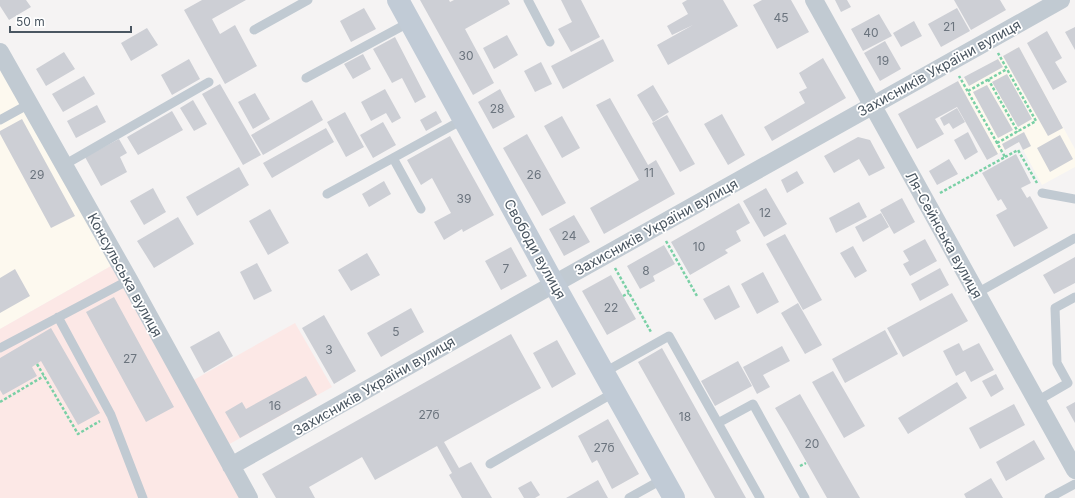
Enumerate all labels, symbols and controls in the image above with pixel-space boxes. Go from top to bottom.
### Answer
scale bar [10,8,131,34]
house number: 45 [773,10,789,25]
text: 50 m [16,14,45,29]
street label: Захисників України вулиця [854,15,1023,120]
house number: 21 [943,19,955,34]
house number: 40 [863,25,879,40]
house number: 30 [459,48,473,63]
house number: 19 [877,53,889,68]
house number: 28 [490,101,504,116]
house number: 11 [644,165,654,180]
house number: 29 [30,167,44,182]
house number: 26 [527,167,541,182]
street label: Ля-Сейнська вулиця [902,168,986,301]
street label: Захисників України вулиця [571,174,740,279]
house number: 39 [457,191,471,206]
street label: Свободи вулиця [501,196,570,302]
house number: 12 [759,205,771,220]
street label: Консульська вулиця [84,210,167,340]
house number: 24 [562,228,577,243]
house number: 10 [693,239,705,254]
house number: 7 [503,261,510,276]
house number: 8 [642,263,650,278]
house number: 22 [604,300,618,315]
house number: 5 [392,324,400,339]
street label: Захисників України вулиця [290,332,458,439]
house number: 3 [325,342,333,357]
house number: 27 [123,351,137,366]
house number: 16 [269,398,281,413]
house number: 27б [418,407,440,422]
house number: 18 [679,409,691,424]
house number: 20 [805,436,819,451]
house number: 27б [593,440,615,455]

